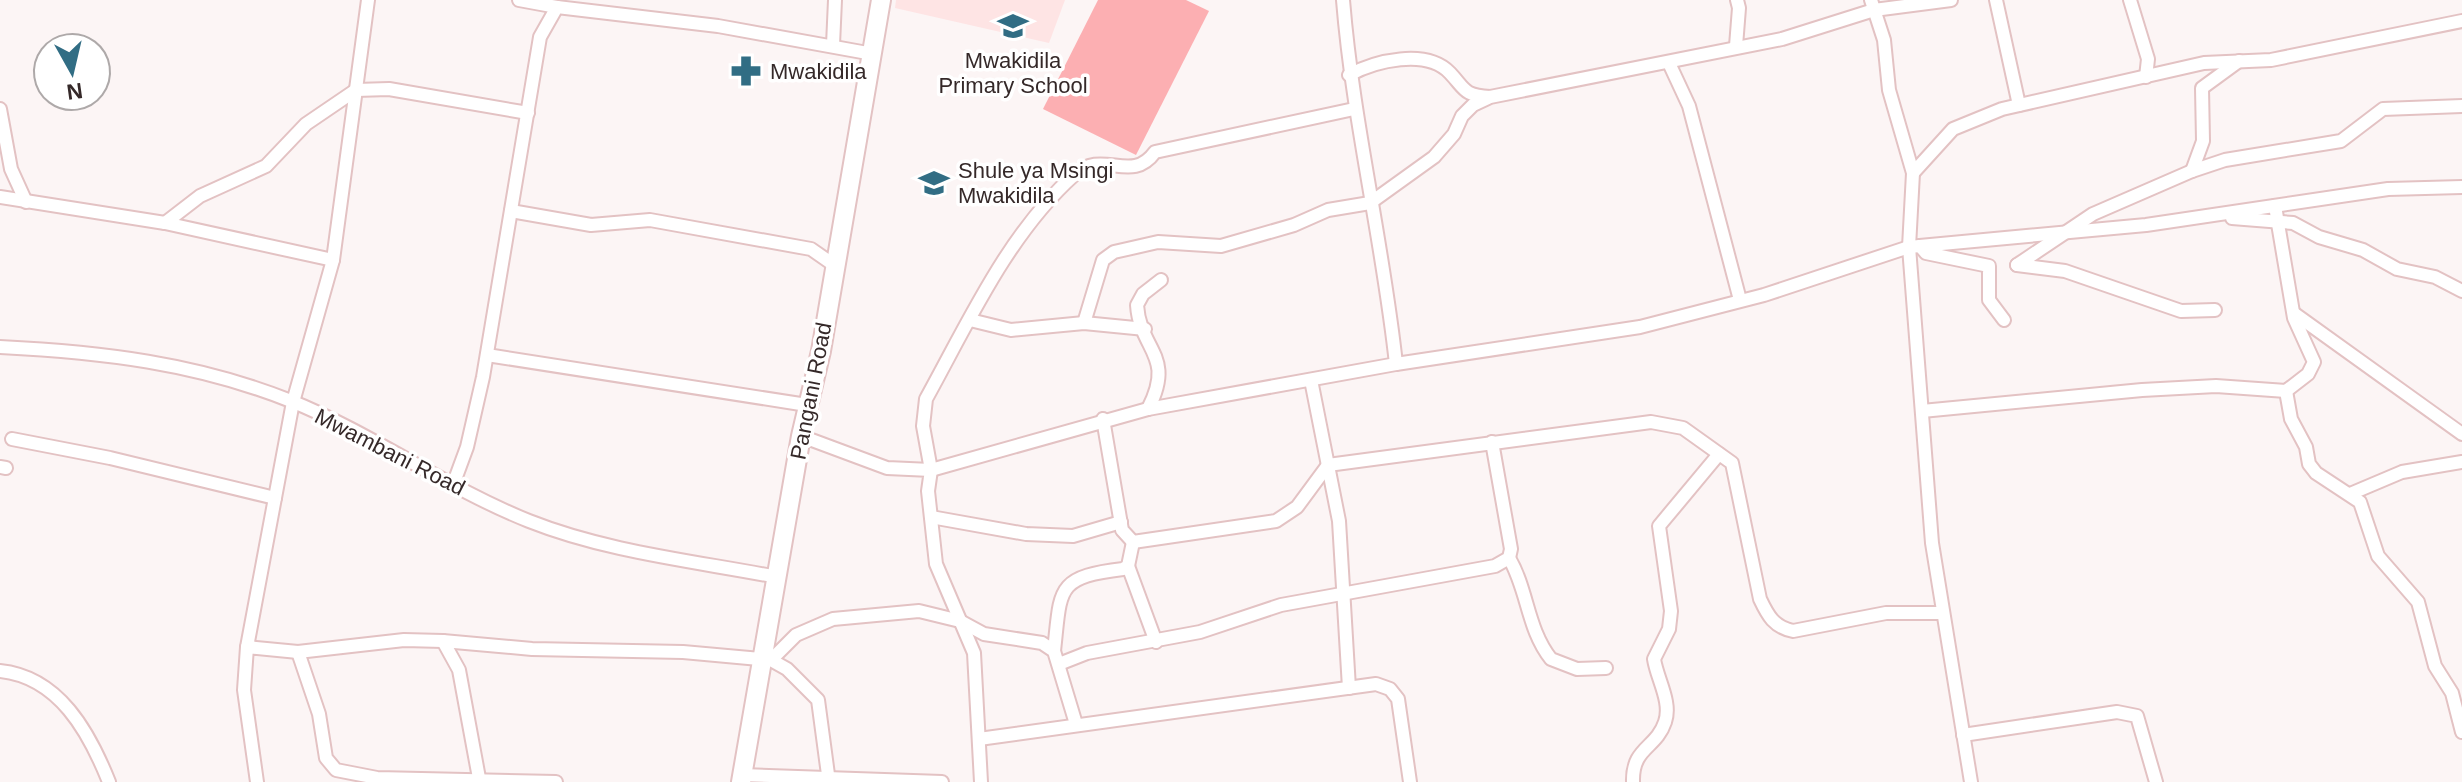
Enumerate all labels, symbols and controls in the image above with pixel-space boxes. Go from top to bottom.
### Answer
school or university icon: Mwakidila Primary School [996,9,1030,43]
north arrow [32,32,112,112]
place label: Mwakidila Primary School [938,48,1088,98]
pharmacy icon: Mwakidila [729,54,763,88]
place label: Mwakidila [770,59,867,84]
text: N [65,78,84,105]
place label: Shule ya Msingi Mwakidila [958,158,1113,208]
school or university icon: Shule ya Msingi Mwakidila [917,166,951,200]
street label: Pangani Road [785,320,837,462]
street label: Mwambani Road [311,403,469,501]

